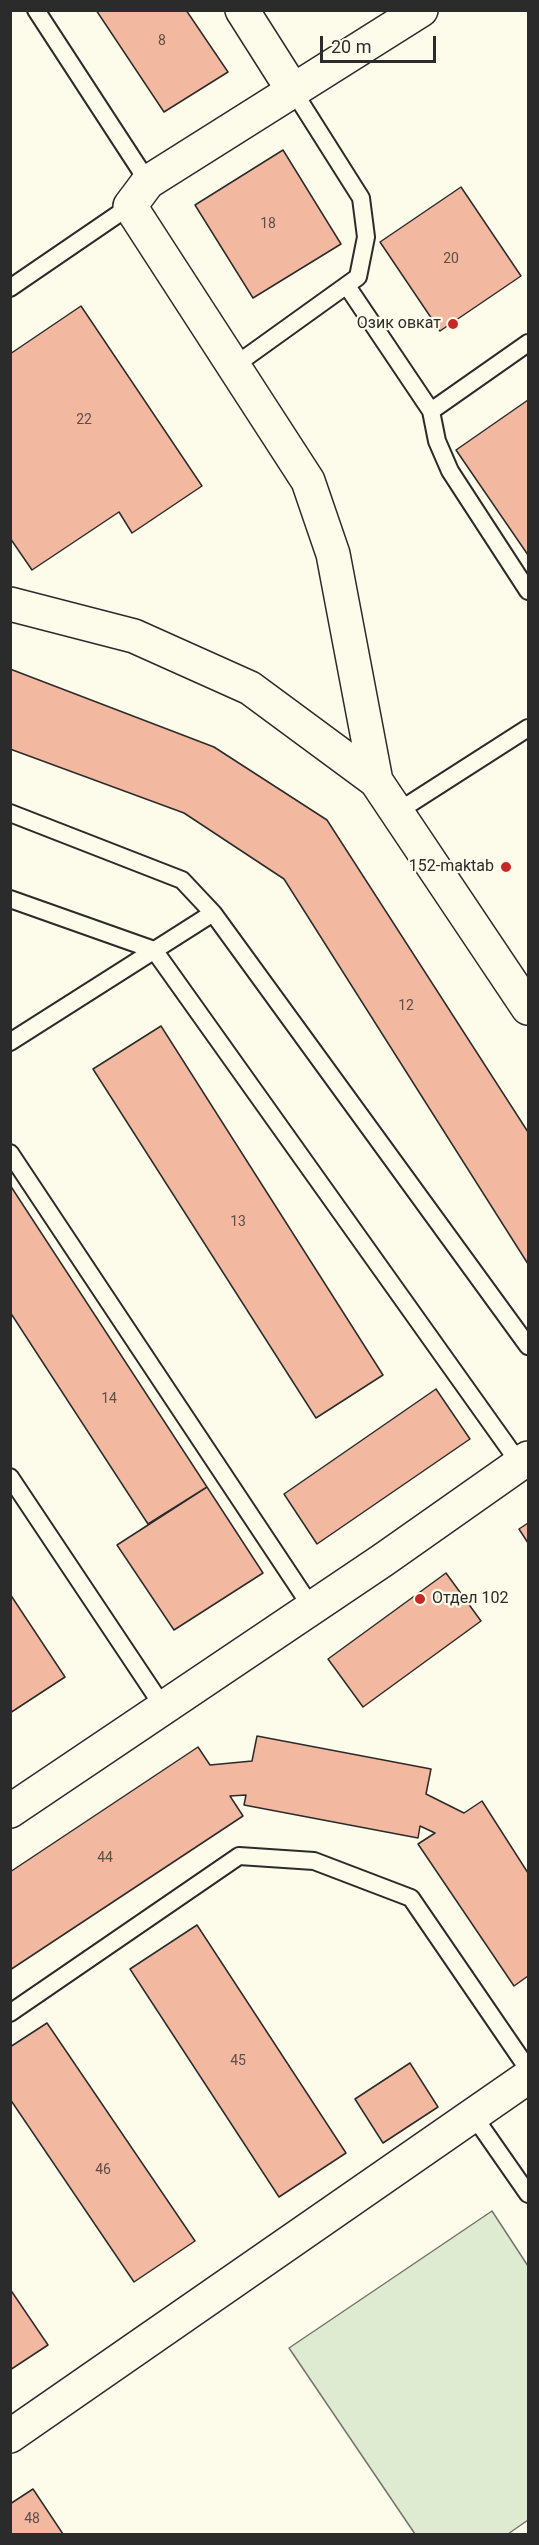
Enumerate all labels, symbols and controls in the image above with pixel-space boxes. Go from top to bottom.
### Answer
scale bar [323,24,438,62]
house number: 8 [158,33,166,49]
text: 20 m [331,36,371,57]
house number: 18 [260,216,276,232]
house number: 20 [443,251,459,267]
place label: Озик овкат [357,314,441,334]
marker: Озик овкат [446,317,460,331]
house number: 22 [76,412,92,428]
place label: 152-maktab [409,857,494,877]
marker: 152-maktab [499,860,513,874]
house number: 12 [398,998,414,1014]
house number: 13 [230,1214,246,1230]
house number: 14 [101,1391,117,1407]
place label: Отдел 102 [432,1589,508,1609]
marker: Отдел 102 [413,1592,427,1606]
house number: 44 [97,1850,113,1866]
house number: 45 [230,2053,246,2069]
house number: 46 [95,2162,111,2178]
house number: 48 [24,2511,40,2527]

